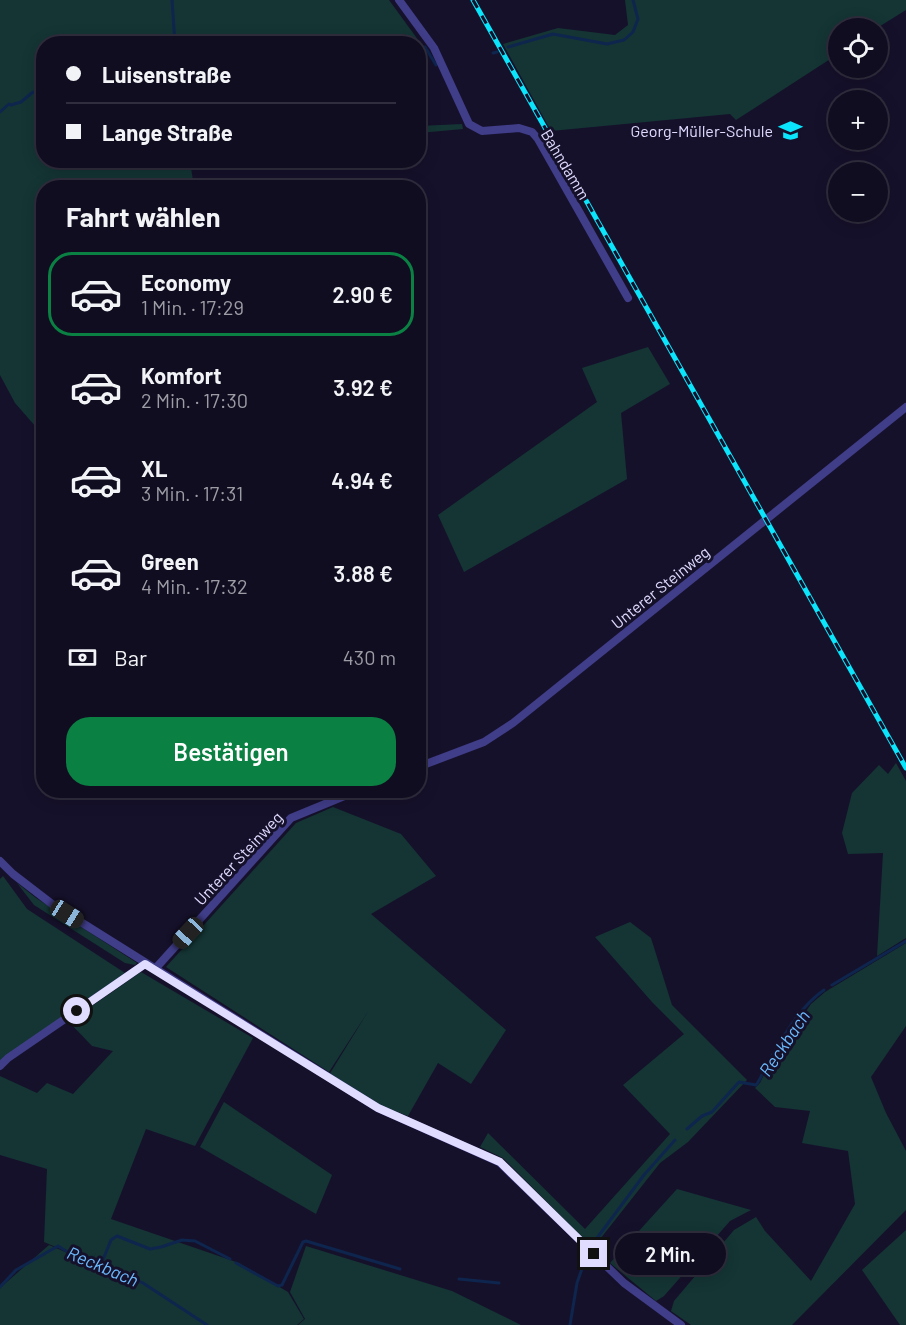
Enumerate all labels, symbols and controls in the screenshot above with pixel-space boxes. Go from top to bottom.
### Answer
map controls [828,18,888,222]
button: locate [828,18,888,78]
text: Luisenstraße [102,61,231,87]
button: + [828,90,888,150]
school or university icon: Georg-Müller-Schule [778,117,804,143]
text: Lange Straße [102,119,233,145]
place label: Georg-Müller-Schule [630,121,773,140]
street label: Bahndamm [538,125,594,203]
button: − [828,162,888,222]
text: Fahrt wählen [66,200,221,232]
icon: car [69,267,123,321]
text: Economy [141,269,231,295]
text: 2.90 € [332,281,393,307]
text: 1 Min. · 17:29 [141,295,244,319]
icon: car [69,360,123,414]
text: Komfort [141,362,222,388]
text: 3.92 € [333,374,393,400]
text: 2 Min. · 17:30 [141,388,248,412]
icon: car [69,453,123,507]
text: XL [141,455,167,481]
text: 4.94 € [331,467,393,493]
text: 3 Min. · 17:31 [141,481,243,505]
street label: Unterer Steinweg [607,542,713,632]
icon: car [69,546,123,600]
text: Green [141,548,199,574]
text: 3.88 € [333,560,393,586]
text: 4 Min. · 17:32 [141,574,248,598]
icon: cash [66,641,99,674]
text: Bar [114,644,147,670]
text: 430 m [343,645,396,669]
button: Bestätigen [66,717,396,786]
street label: Unterer Steinweg [190,807,286,909]
car [47,897,87,931]
car [169,914,207,952]
route start [63,997,90,1024]
water label: Reckbach [754,1006,814,1080]
callout: 2 Min. [615,1233,726,1275]
route end [580,1240,607,1267]
water label: Reckbach [64,1241,142,1291]
text: 2 Min. [645,1242,696,1266]

